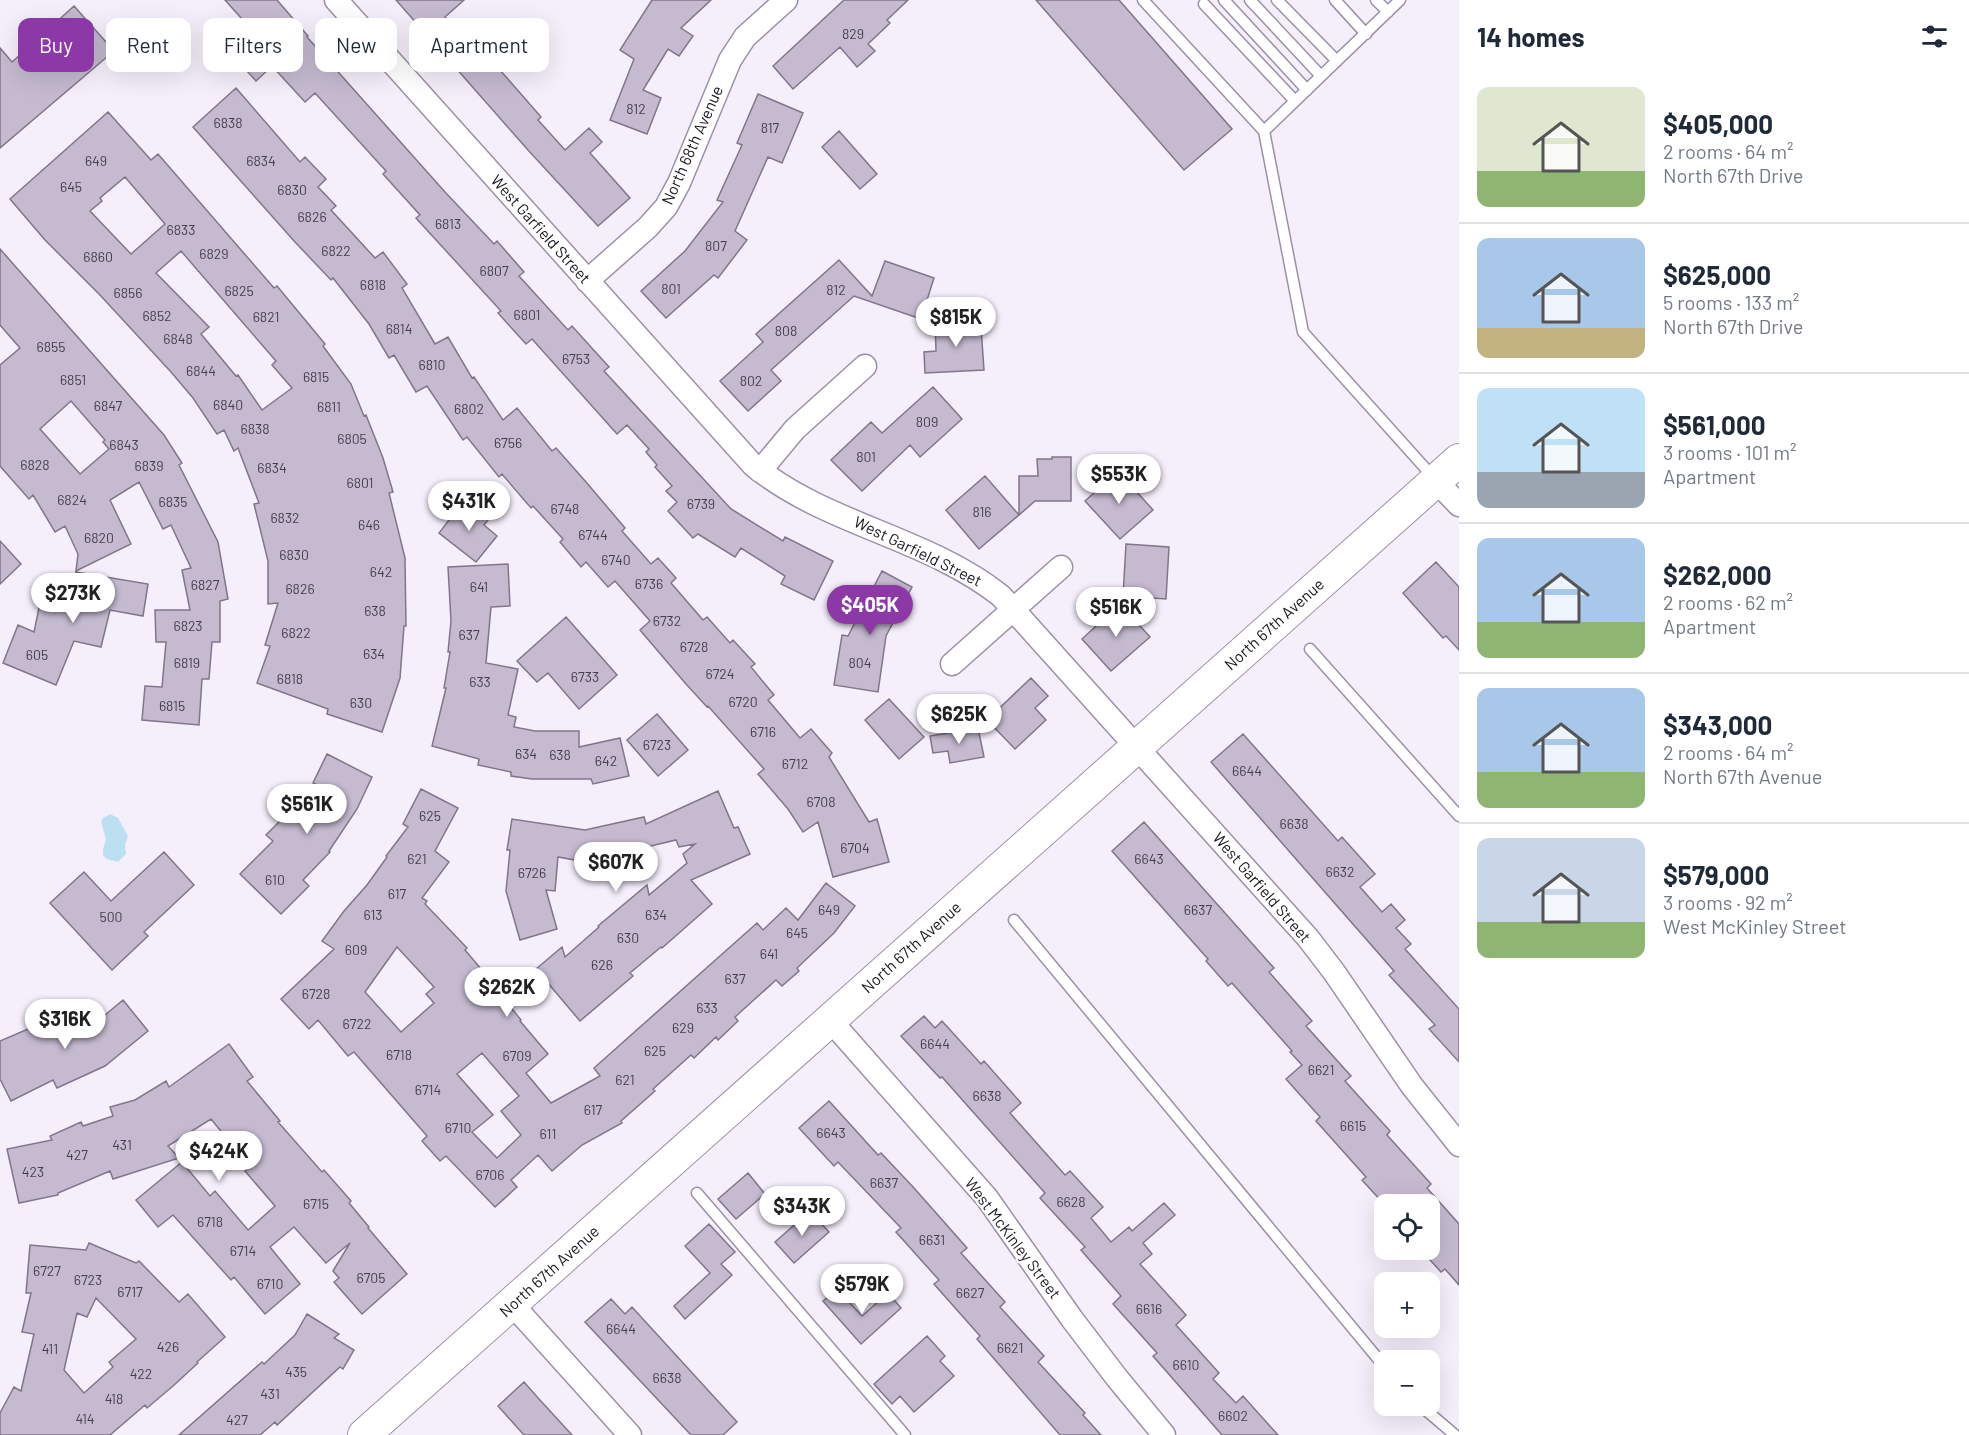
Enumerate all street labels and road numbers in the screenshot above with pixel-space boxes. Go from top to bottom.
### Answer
street label: North 68th Avenue [657,82,726,207]
street label: West Garfield Street [488,170,595,287]
street label: West Garfield Street [851,511,985,590]
street label: North 67th Avenue [1220,574,1327,673]
street label: West Garfield Street [1209,828,1315,946]
street label: North 67th Avenue [857,897,964,996]
street label: West McKinley Street [962,1173,1065,1302]
street label: North 67th Avenue [495,1221,602,1320]

